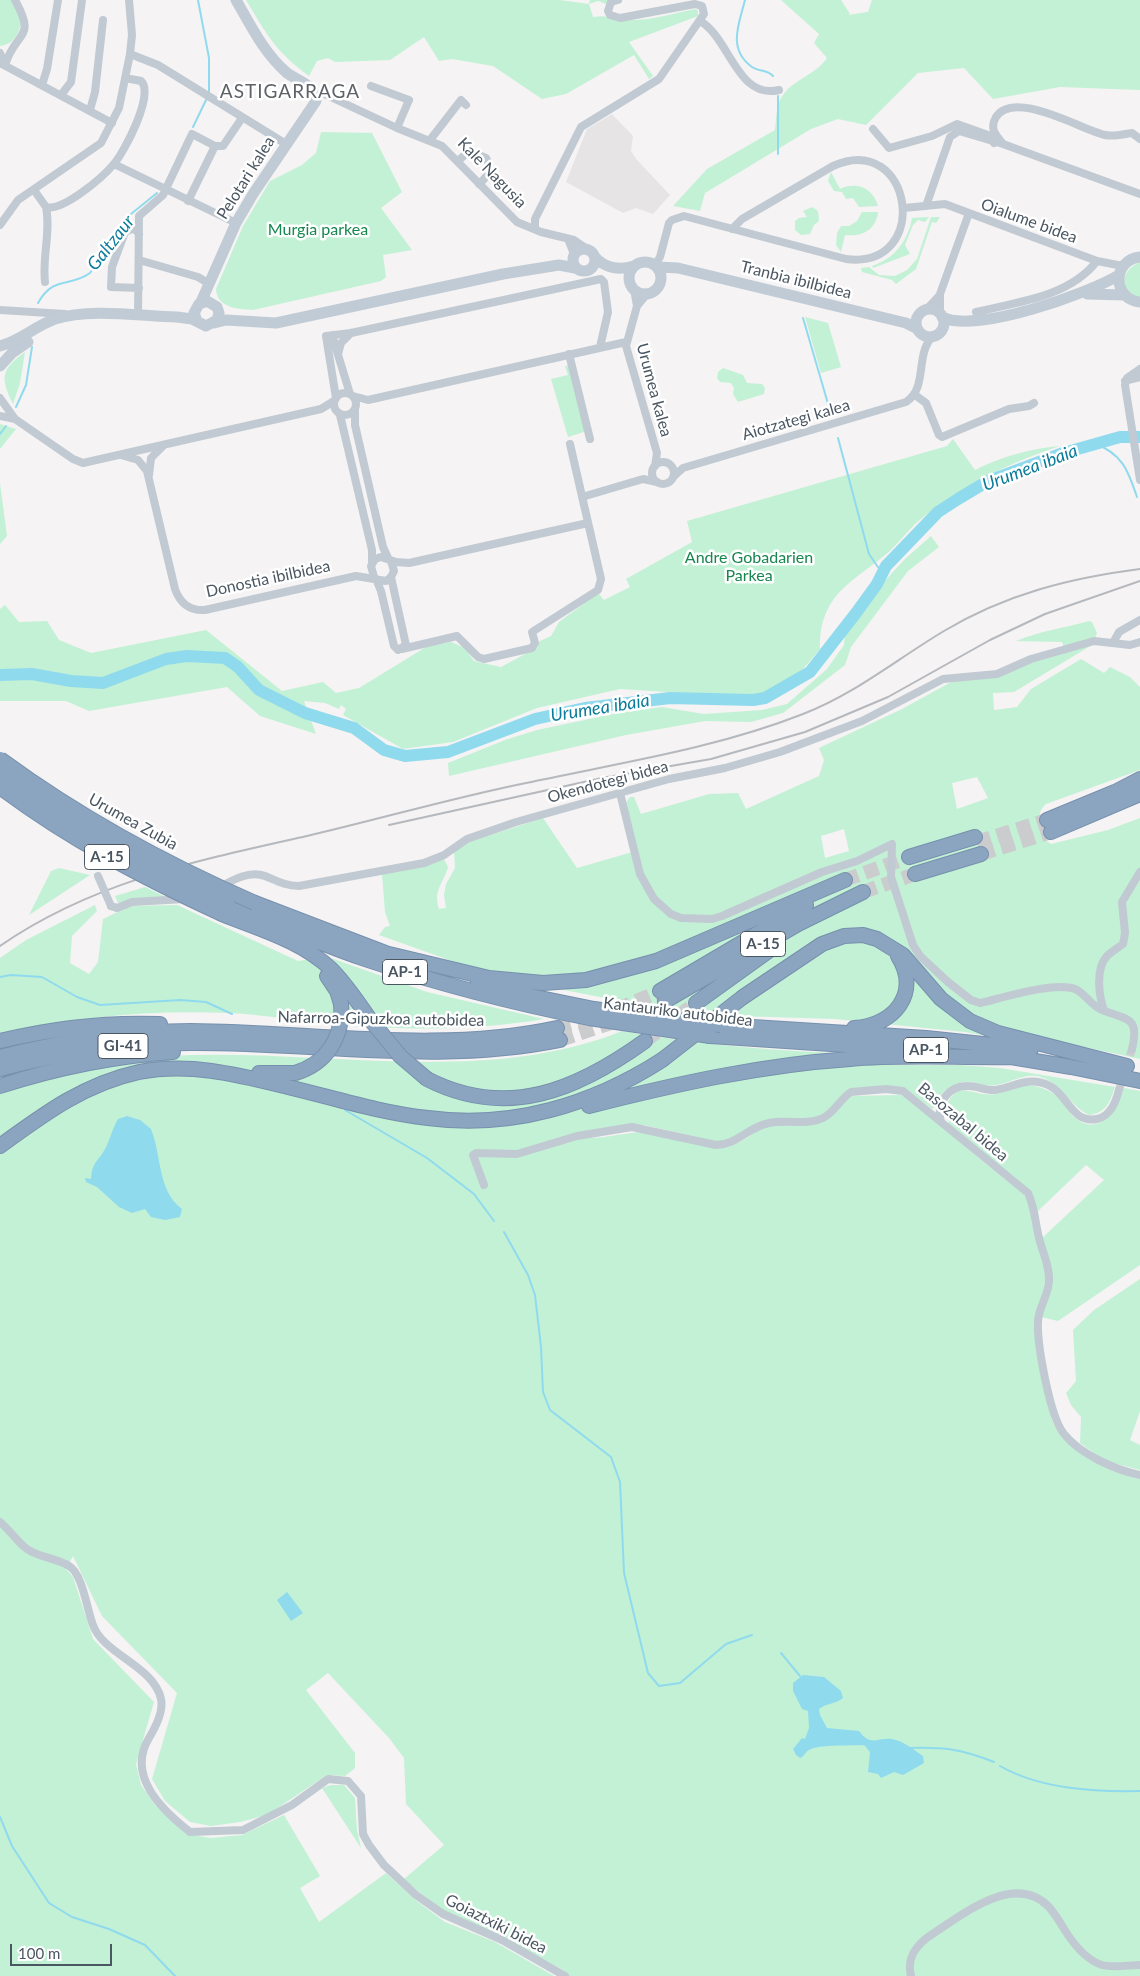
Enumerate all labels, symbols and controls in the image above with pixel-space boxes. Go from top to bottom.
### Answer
district label: ASTIGARRAGA [218,81,362,103]
street label: Pelotari kalea [213,133,279,223]
street label: Kale Nagusia [454,134,530,212]
street label: Oialume bidea [978,195,1080,247]
water label: Galtzaur [83,211,139,275]
park label: Murgia parkea [268,220,368,240]
street label: Tranbia ibilbidea [739,257,853,303]
street label: Urumea kalea [632,341,676,439]
street label: Aiotzategi kalea [740,395,852,445]
water label: Urumea ibaia [979,440,1081,496]
park label: Andre Gobadarien Parkea [685,548,813,586]
street label: Donostia ibilbidea [204,556,332,602]
water label: Urumea ibaia [549,689,651,727]
street label: Okendotegi bidea [546,757,670,807]
street label: Urumea Zubia [85,790,181,854]
road number: A-15 [84,844,130,870]
road number: A-15 [740,932,786,956]
road number: AP-1 [382,960,428,984]
street label: Kantauriko autobidea [602,993,754,1031]
street label: Nafarroa-Gipuzkoa autobidea [277,1008,485,1030]
road number: GI-41 [98,1034,148,1058]
road number: AP-1 [904,1038,948,1062]
street label: Basozabal bidea [914,1079,1012,1165]
street label: Goiaztxiki bidea [442,1890,550,1958]
scale bar [12,1934,115,1966]
text: 100 m [18,1944,60,1962]

